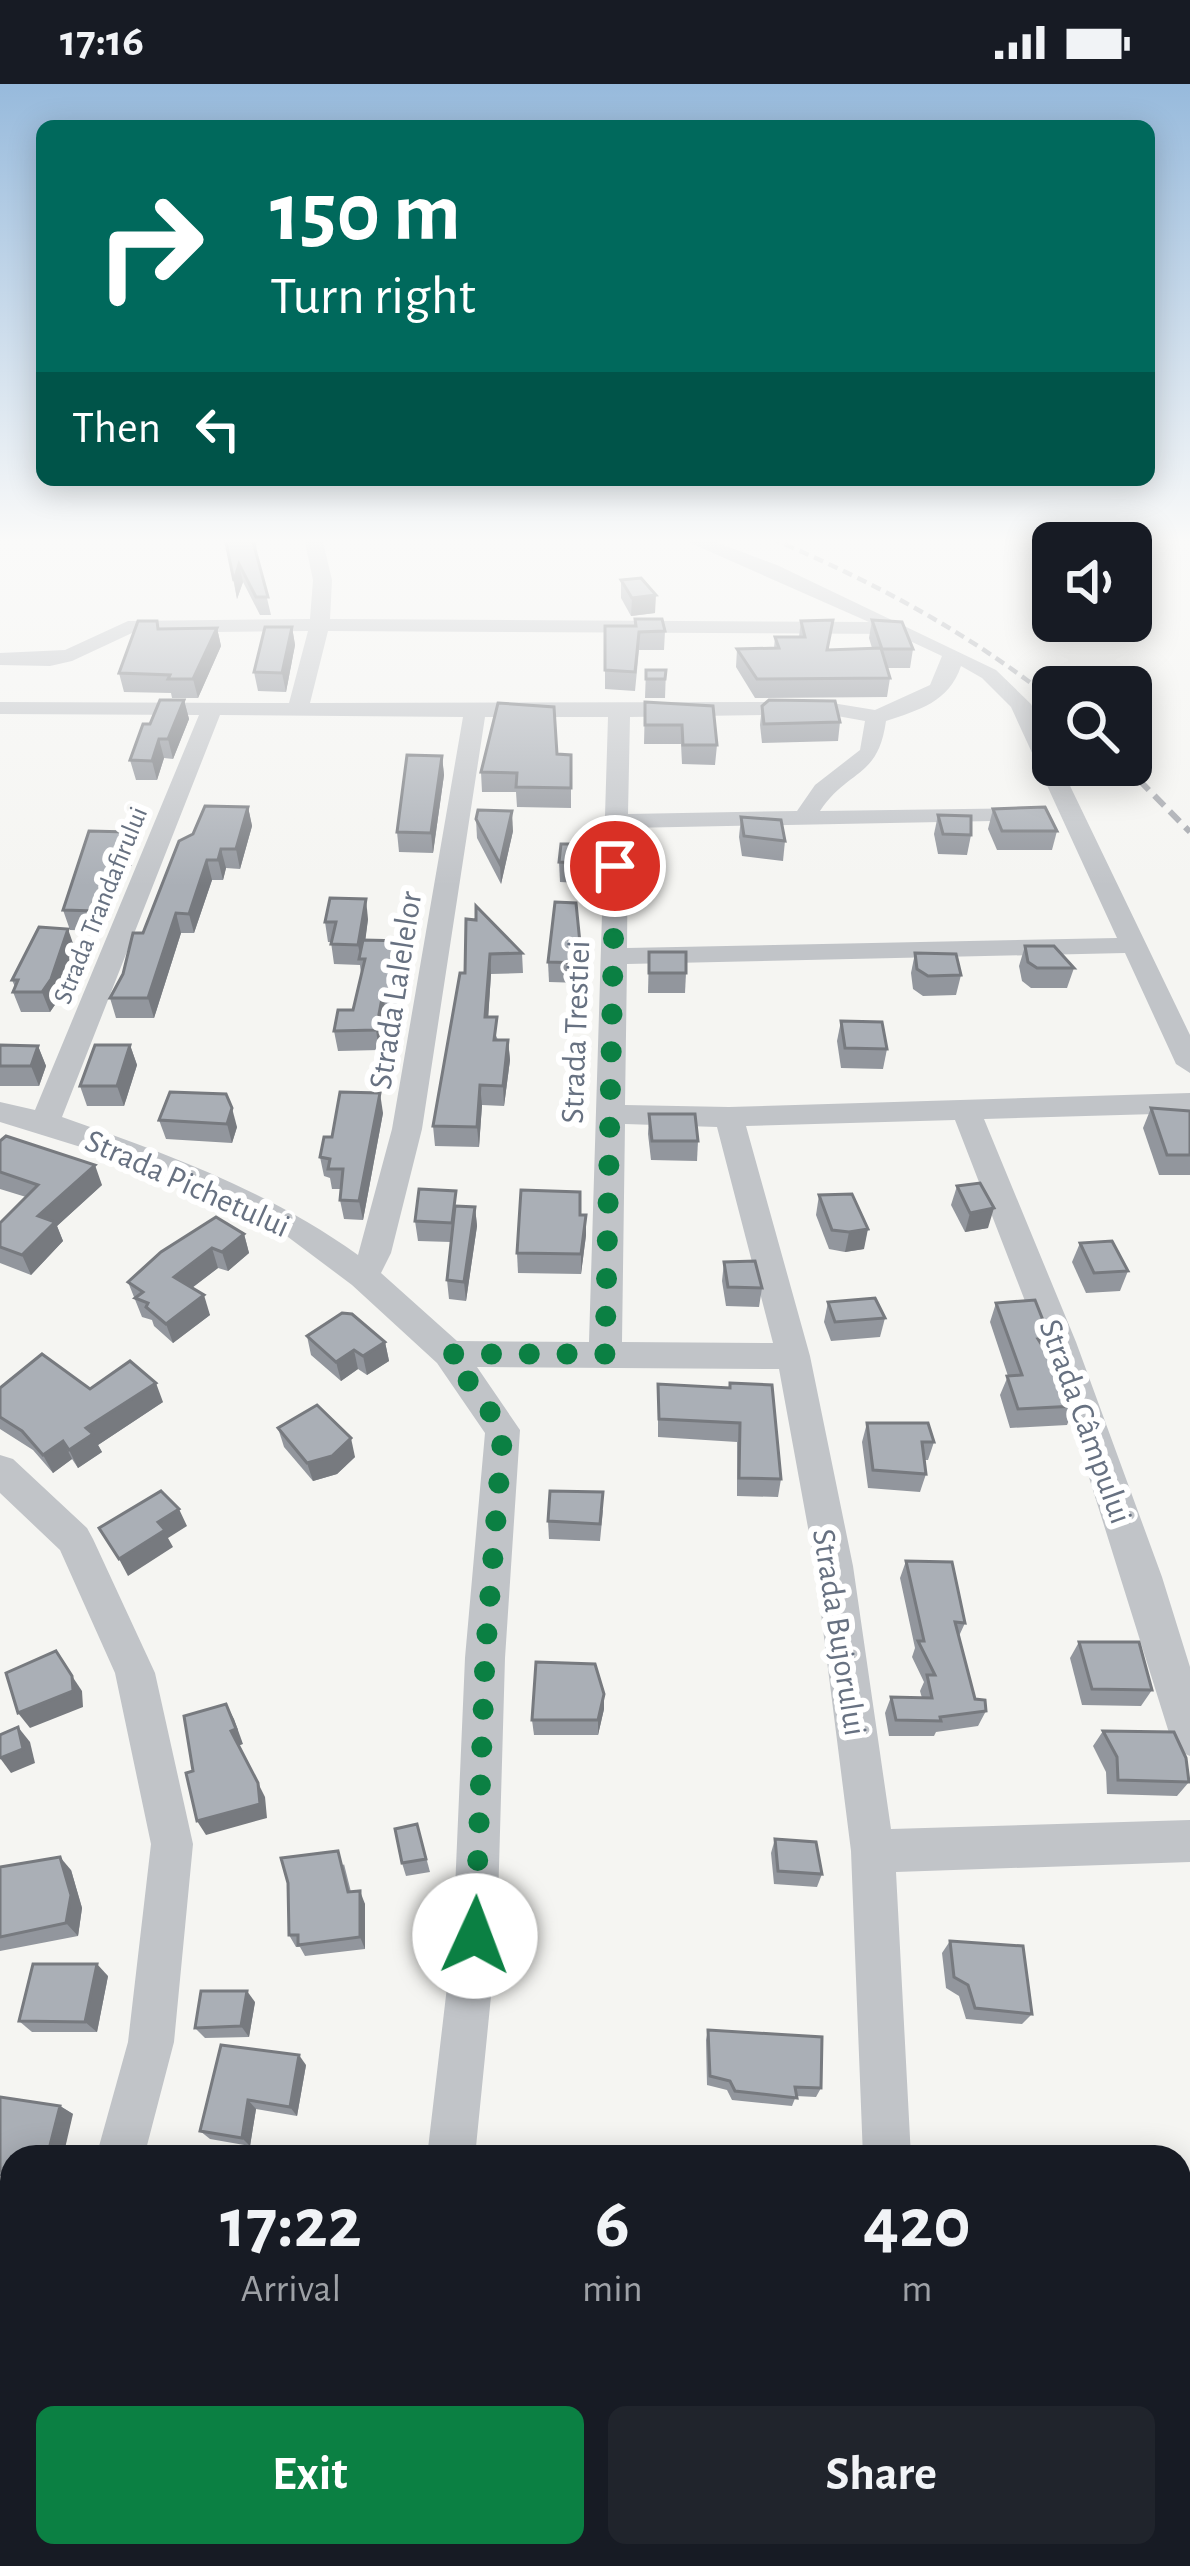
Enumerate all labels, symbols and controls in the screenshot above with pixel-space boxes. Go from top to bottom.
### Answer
text: 17:16 [60,19,144,64]
icon: right [72,168,228,324]
text: 150 m [270,172,461,256]
text: Turn right [270,270,476,324]
icon: left [185,396,251,462]
text: Then [72,406,161,451]
map controls [1032,522,1152,786]
button: sound [1032,522,1152,642]
button: search [1032,666,1152,786]
street label: Strada Trandafirului [49,803,152,1008]
pin [564,815,666,917]
icon: arrive [582,833,648,899]
street label: Strada Lalelelor [365,889,428,1092]
street label: Strada Trestiei [557,940,596,1124]
street label: Strada Pichetului [80,1124,294,1244]
street label: Strada Câmpului [1032,1315,1137,1528]
street label: Strada Bujorului [806,1527,871,1738]
position arrow [412,1873,538,1999]
text: 17:22 [220,2188,362,2260]
text: 6 [595,2188,630,2260]
text: 420 [863,2188,971,2260]
text: Arrival [241,2270,341,2309]
text: min [582,2270,643,2309]
text: m [901,2270,932,2309]
button: Exit [36,2406,584,2544]
button: Share [608,2406,1155,2544]

